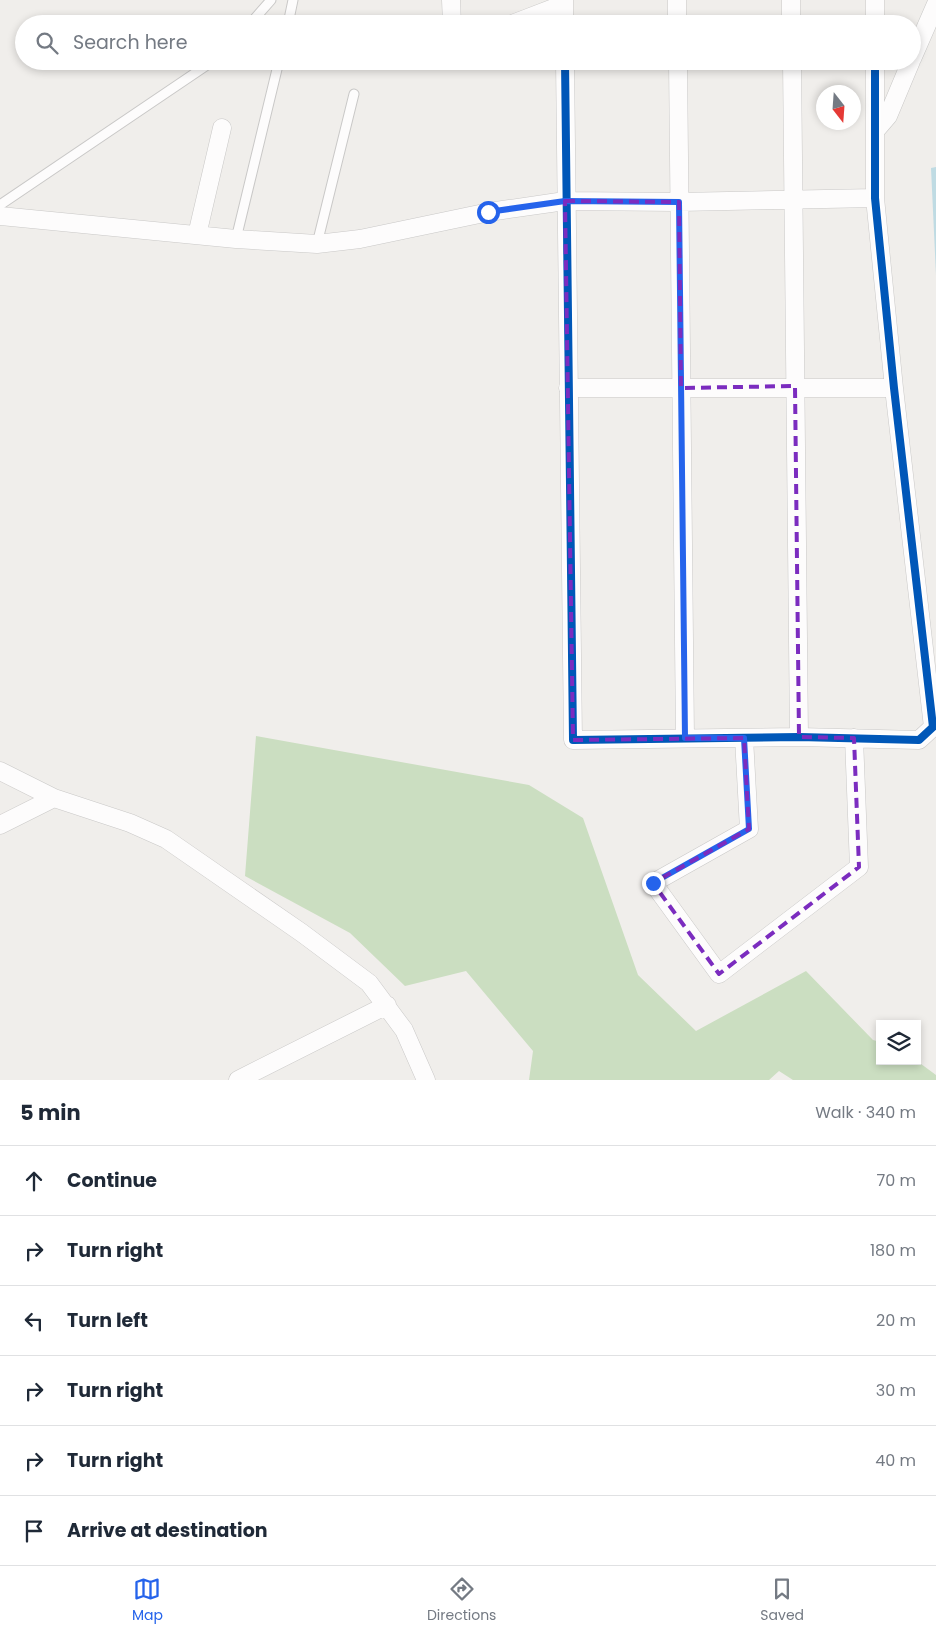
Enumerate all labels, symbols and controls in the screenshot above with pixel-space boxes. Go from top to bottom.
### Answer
search box [15,15,921,70]
icon: search [33,29,61,57]
text: Search here [73,29,187,56]
north arrow [816,85,861,130]
route start [477,201,500,224]
route end [642,872,665,895]
map controls [876,1020,921,1065]
button: layers [876,1020,921,1065]
text: 5 min [20,1098,81,1127]
text: Walk · 340 m [815,1101,916,1124]
icon: ahead [20,1167,48,1195]
text: Continue [67,1167,157,1194]
text: 70 m [876,1169,916,1192]
icon: right [20,1237,48,1265]
text: Turn right [67,1237,163,1264]
text: 180 m [870,1239,916,1262]
icon: left [20,1307,48,1335]
text: Turn left [67,1307,148,1334]
text: 20 m [876,1309,916,1332]
icon: right [20,1377,48,1405]
text: Turn right [67,1377,163,1404]
text: 30 m [876,1379,916,1402]
icon: right [20,1447,48,1475]
text: Turn right [67,1447,163,1474]
text: 40 m [875,1449,916,1472]
icon: arrive [20,1517,48,1545]
text: Arrive at destination [67,1517,268,1544]
tab: Map [132,1575,163,1626]
tab: Directions [427,1575,496,1626]
tab: Saved [760,1575,804,1626]

